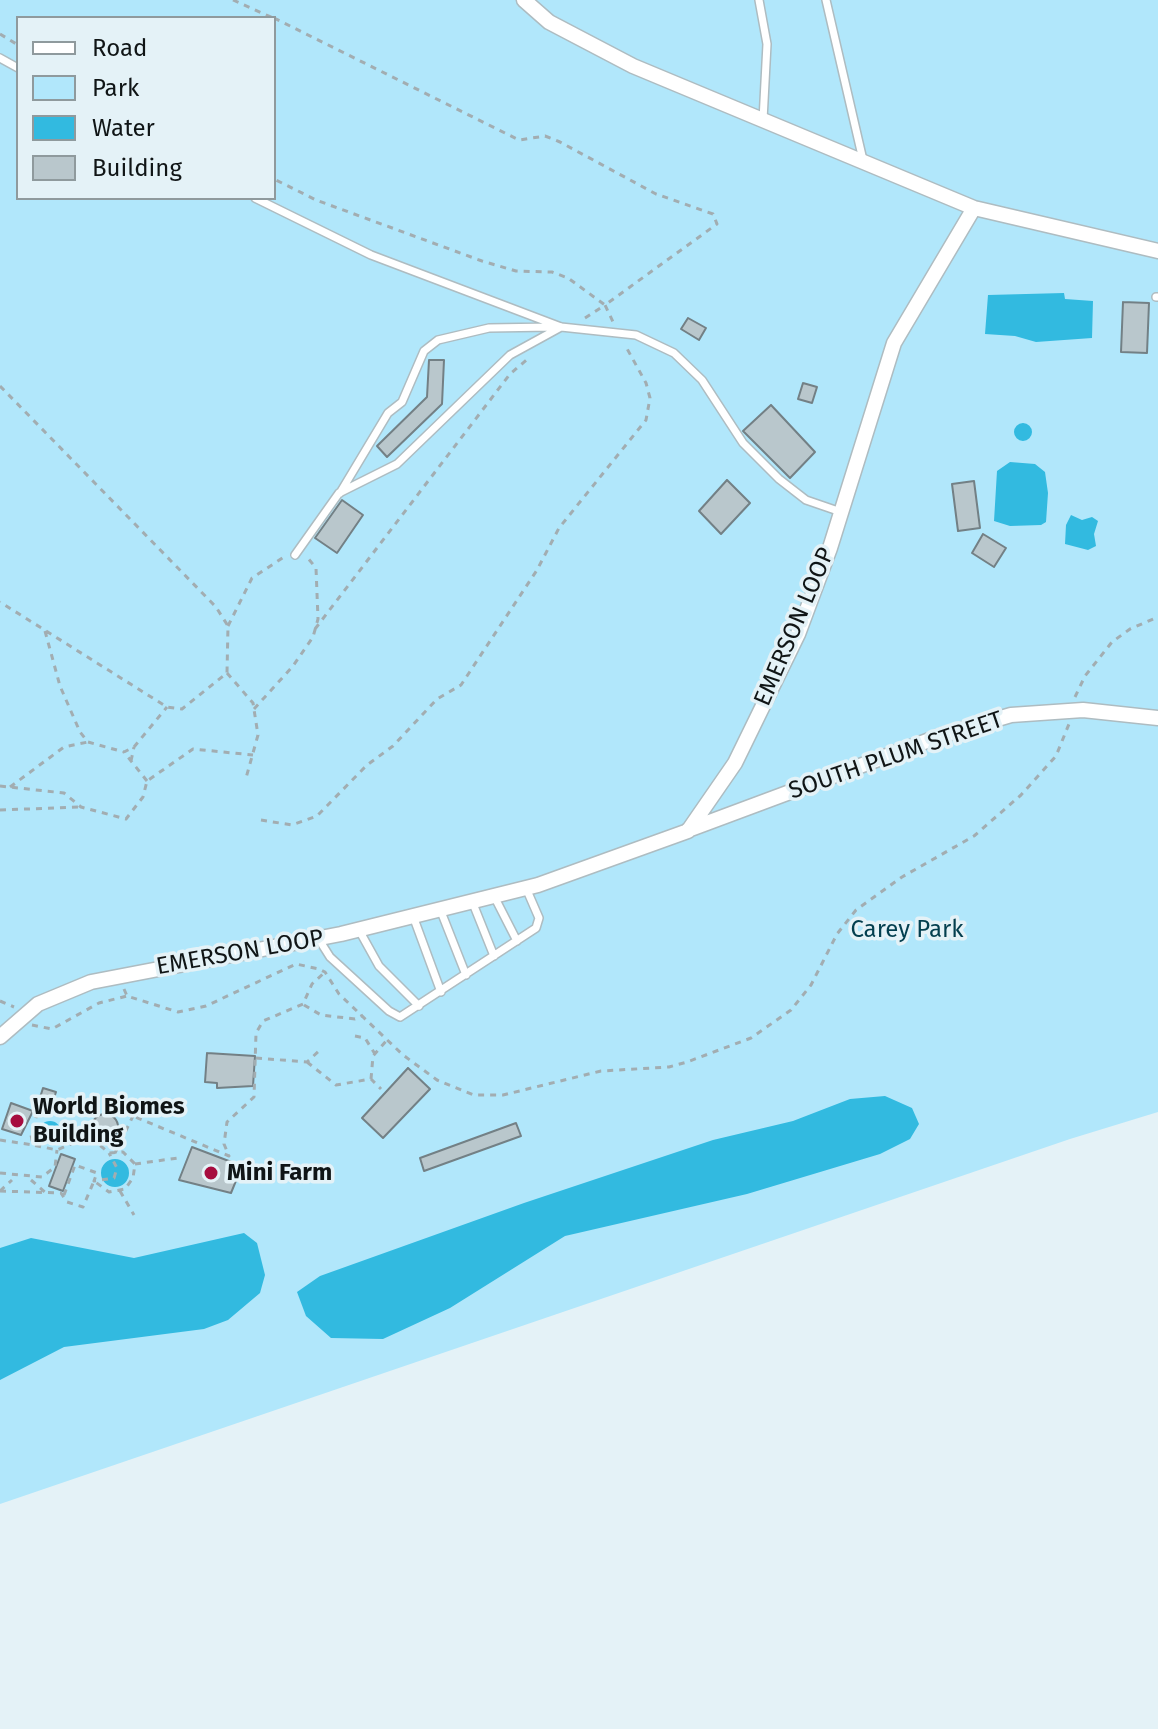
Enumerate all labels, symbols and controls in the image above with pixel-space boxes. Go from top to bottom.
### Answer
legend [16,16,276,200]
text: Road [92,34,147,62]
text: Park [92,74,139,102]
text: Water [92,114,155,142]
text: Building [92,154,182,182]
street label: EMERSON LOOP [749,544,841,710]
street label: SOUTH PLUM STREET [785,706,1007,806]
park label: Carey Park [850,916,964,944]
street label: EMERSON LOOP [154,924,326,982]
place label: World Biomes Building [33,1093,185,1149]
marker: World Biomes Building [8,1112,26,1130]
place label: Mini Farm [227,1159,332,1187]
marker: Mini Farm [202,1164,220,1182]

